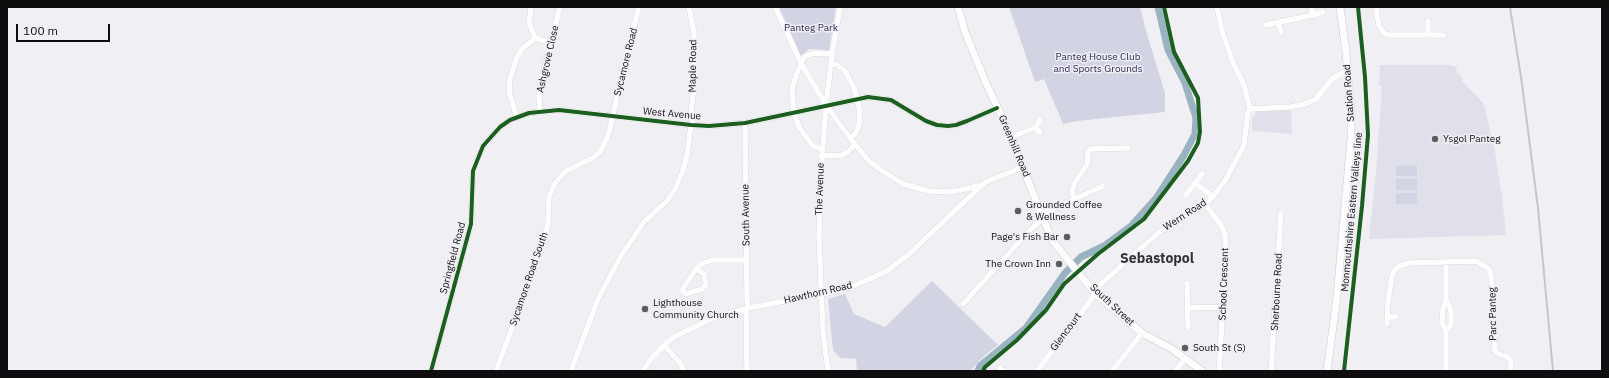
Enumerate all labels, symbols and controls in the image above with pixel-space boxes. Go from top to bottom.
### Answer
scale bar [18,16,112,42]
park label: Panteg Park [784,22,838,34]
text: 100 m [23,23,58,38]
street label: Ashgrove Close [534,24,562,94]
street label: Sycamore Road [612,27,640,97]
street label: Maple Road [687,39,699,93]
park label: Panteg House Club and Sports Grounds [1053,51,1143,74]
street label: Station Road [1341,64,1357,122]
street label: West Avenue [642,105,702,123]
street label: Greenhill Road [996,113,1032,179]
street label: Monmouthshire Eastern Valleys line [1339,132,1365,292]
place label: Ysgol Panteg [1443,133,1500,145]
marker: Ysgol Panteg [1430,134,1440,144]
street label: The Avenue [813,162,827,216]
street label: South Avenue [739,184,753,246]
street label: Wern Road [1161,197,1209,233]
place label: Grounded Coffee & Wellness [1026,199,1102,222]
marker: Grounded Coffee & Wellness [1013,206,1023,216]
street label: Springfield Road [438,221,468,295]
street label: Sycamore Road South [507,230,551,328]
place label: Page's Fish Bar [991,231,1059,243]
marker: Page's Fish Bar [1062,232,1072,242]
street label: School Crescent [1217,247,1231,321]
district label: Sebastopol [1120,251,1194,267]
street label: Sherbourne Road [1269,253,1285,331]
place label: The Crown Inn [985,258,1051,270]
marker: The Crown Inn [1054,259,1064,269]
street label: Hawthorn Road [783,279,853,307]
street label: South Street [1087,281,1137,329]
street label: Parc Panteg [1487,287,1499,341]
place label: Lighthouse Community Church [653,297,739,320]
marker: Lighthouse Community Church [640,304,650,314]
street label: Glencourt [1048,311,1084,353]
place label: South St (S) [1193,342,1246,354]
marker: South St (S) [1180,343,1190,353]

